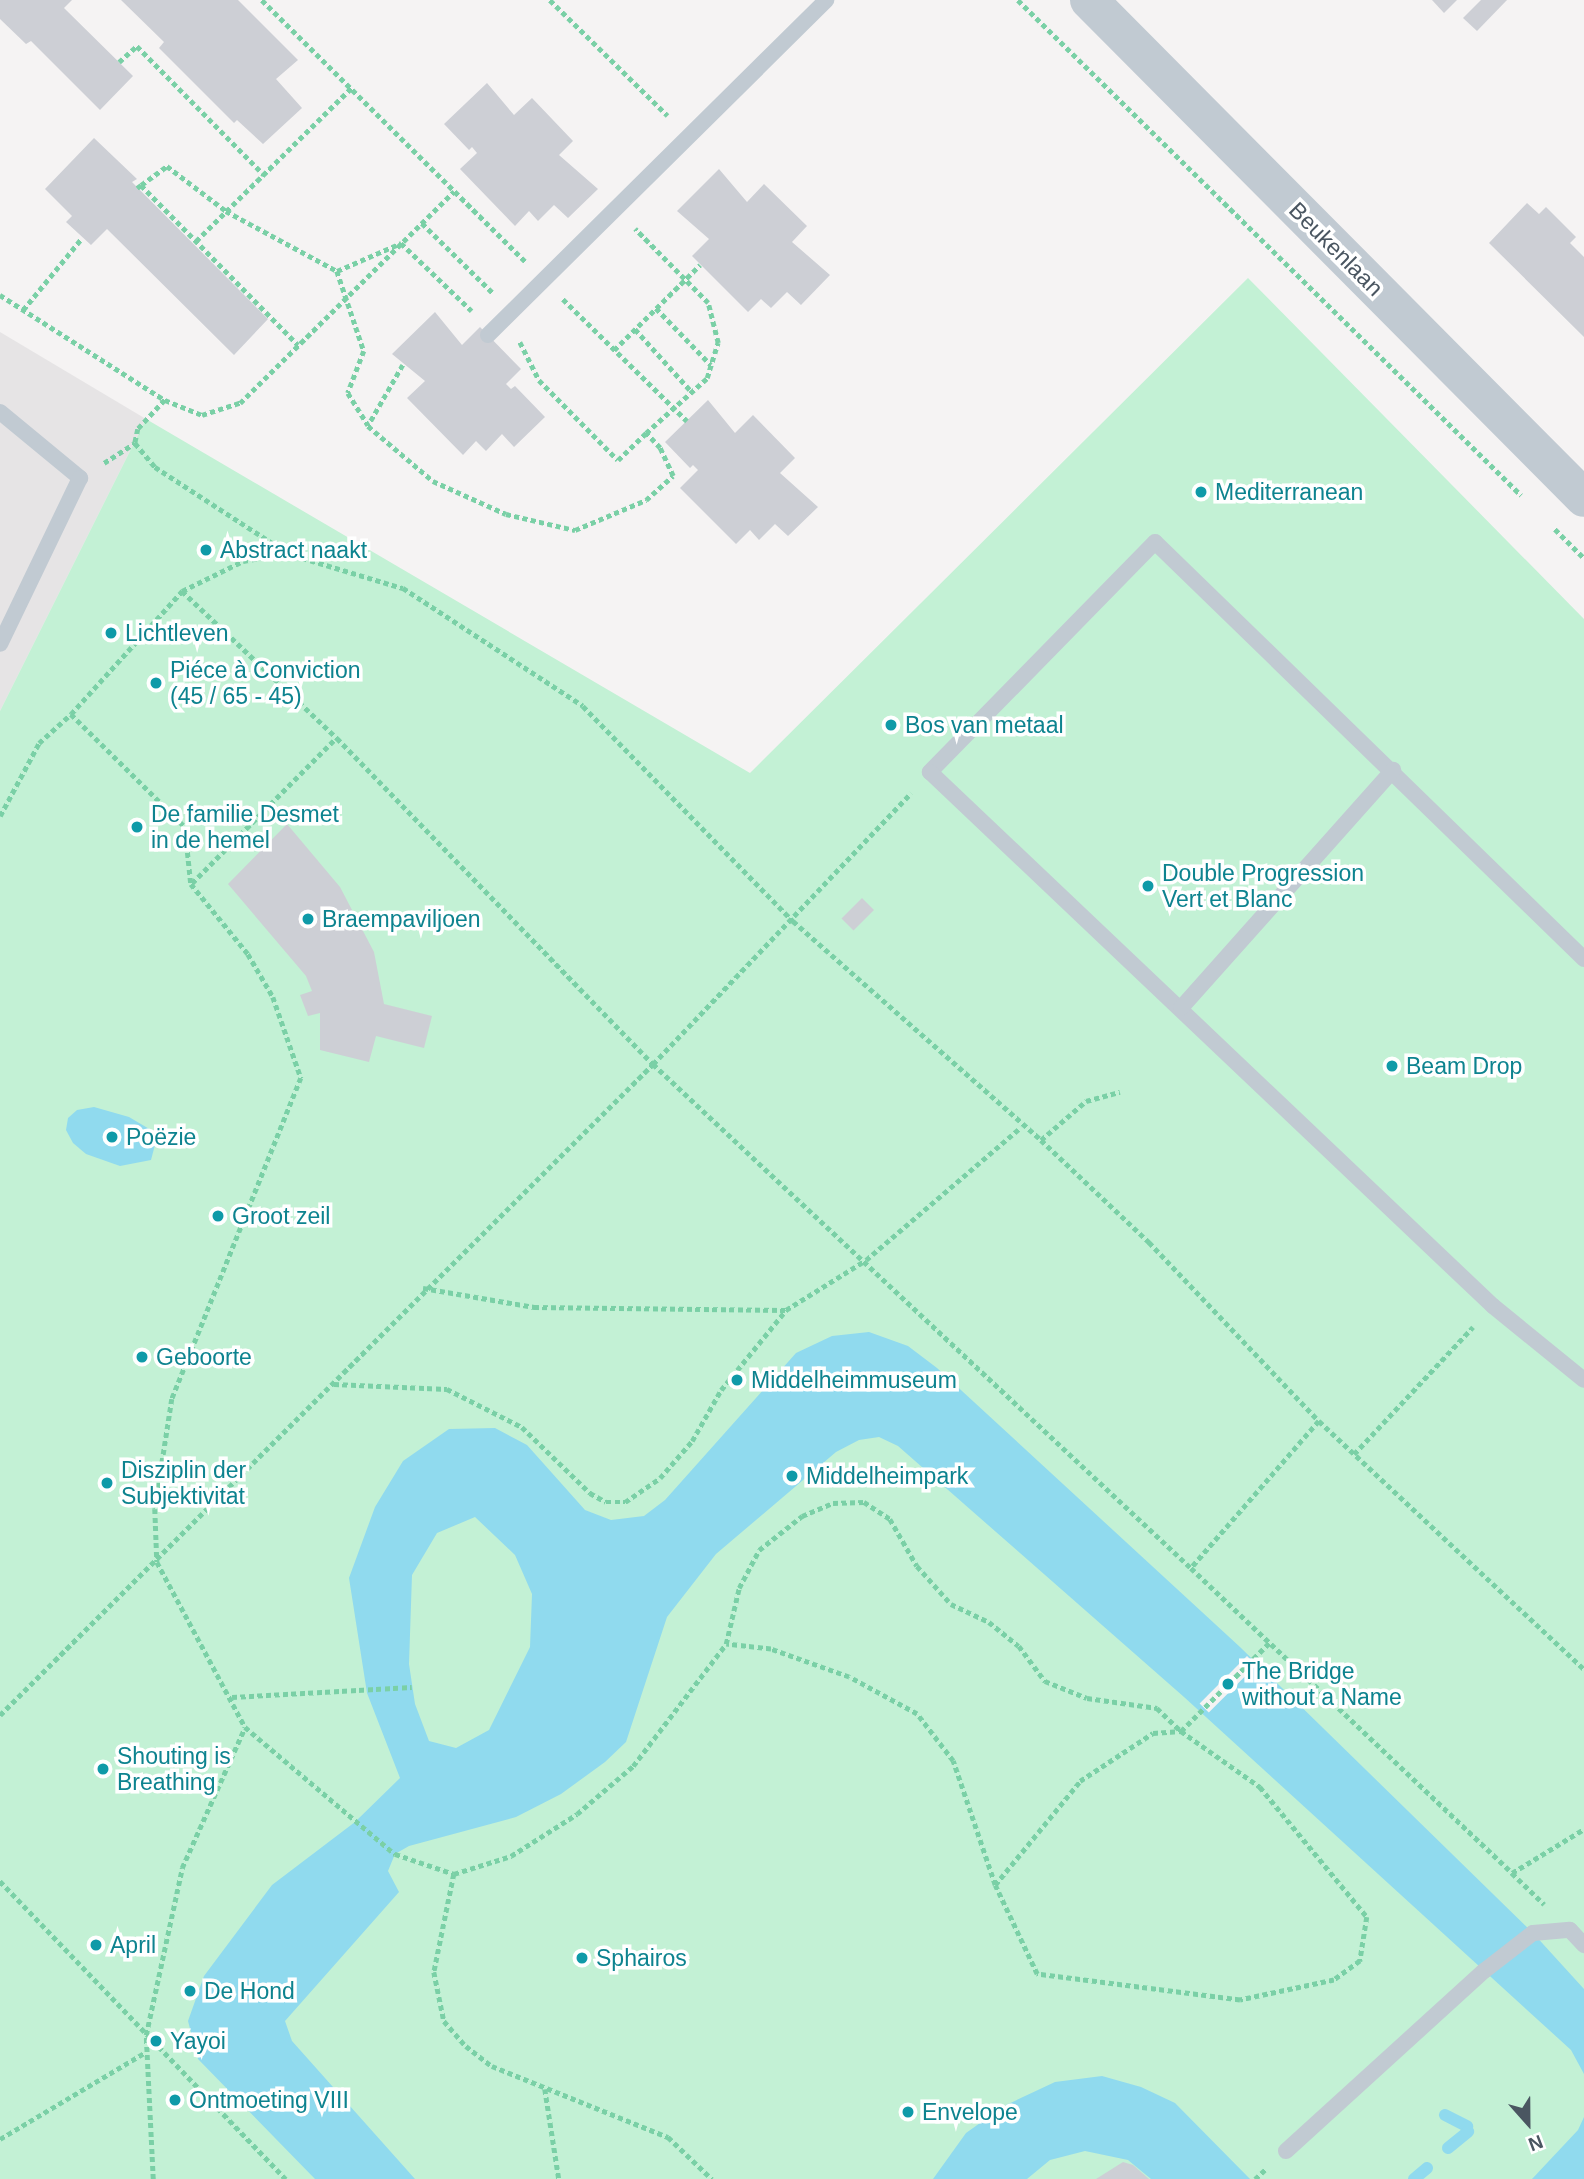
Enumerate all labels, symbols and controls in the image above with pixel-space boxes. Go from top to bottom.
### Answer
street label: Beukenlaan [1283,196,1389,302]
place label: Mediterranean [1215,478,1363,506]
marker: Mediterranean [1193,484,1209,500]
place label: Abstract naakt [220,536,367,564]
marker: Abstract naakt [198,542,214,558]
place label: Lichtleven [125,619,229,647]
marker: Lichtleven [103,625,119,641]
place label: Piéce à Conviction (45 / 65 - 45) [170,656,360,710]
marker: Piéce à Conviction (45 / 65 - 45) [148,675,164,691]
place label: Bos van metaal [905,711,1064,739]
marker: Bos van metaal [883,717,899,733]
place label: De familie Desmet in de hemel [151,800,339,854]
marker: De familie Desmet in de hemel [129,819,145,835]
place label: Double Progression Vert et Blanc [1162,859,1364,913]
marker: Double Progression Vert et Blanc [1140,878,1156,894]
place label: Braempaviljoen [322,905,481,933]
marker: Braempaviljoen [300,911,316,927]
place label: Beam Drop [1406,1052,1522,1080]
marker: Beam Drop [1384,1058,1400,1074]
place label: Poëzie [126,1123,196,1151]
marker: Poëzie [104,1129,120,1145]
place label: Groot zeil [232,1202,330,1230]
marker: Groot zeil [210,1208,226,1224]
place label: Geboorte [156,1343,252,1371]
marker: Geboorte [134,1349,150,1365]
place label: Middelheimmuseum [751,1366,957,1394]
marker: Middelheimmuseum [729,1372,745,1388]
place label: Disziplin der Subjektivitat [121,1456,246,1510]
place label: Middelheimpark [806,1462,968,1490]
marker: Middelheimpark [784,1468,800,1484]
marker: Disziplin der Subjektivitat [99,1475,115,1491]
place label: The Bridge without a Name [1242,1657,1402,1711]
marker: The Bridge without a Name [1220,1676,1236,1692]
place label: Shouting is Breathing [117,1742,231,1796]
marker: Shouting is Breathing [95,1761,111,1777]
place label: April [110,1931,156,1959]
marker: April [88,1937,104,1953]
place label: Sphairos [596,1944,687,1972]
marker: Sphairos [574,1950,590,1966]
place label: De Hond [204,1977,295,2005]
marker: De Hond [182,1983,198,1999]
place label: Yayoi [170,2027,226,2055]
marker: Yayoi [148,2033,164,2049]
place label: Ontmoeting VIII [189,2086,349,2114]
north arrow [1493,2088,1563,2158]
marker: Ontmoeting VIII [167,2092,183,2108]
place label: Envelope [922,2098,1018,2126]
marker: Envelope [900,2104,916,2120]
text: N [1526,2131,1546,2155]

